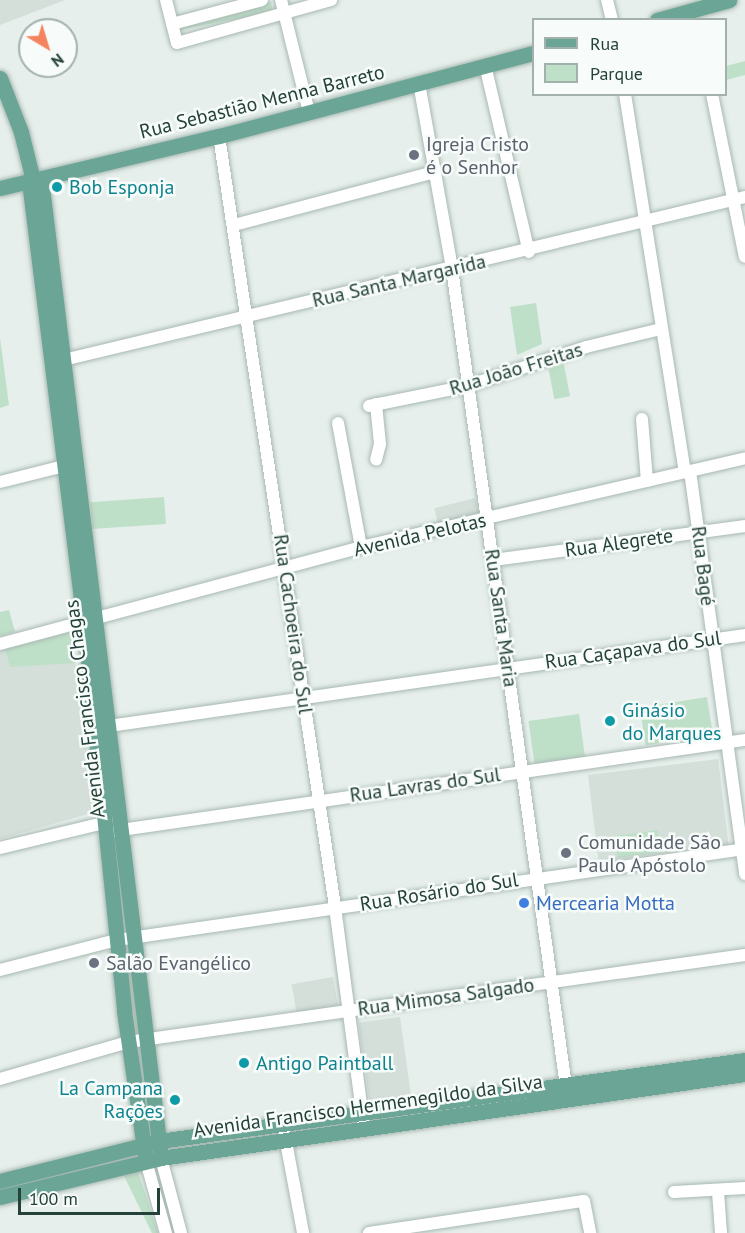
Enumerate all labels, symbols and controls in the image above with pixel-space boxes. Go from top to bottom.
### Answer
north arrow [18,18,78,78]
legend [532,18,727,96]
text: Rua [590,32,619,55]
text: N [48,49,68,72]
street label: Rua Sebastião Menna Barreto [137,60,387,144]
text: Parque [590,62,643,85]
place label: Igreja Cristo é o Senhor [426,132,529,179]
marker: Igreja Cristo é o Senhor [407,148,421,162]
place label: Bob Esponja [69,175,174,199]
marker: Bob Esponja [50,180,64,194]
street label: Rua Santa Margarida [310,249,488,313]
street label: Rua João Freitas [446,337,586,401]
street label: Avenida Pelotas [351,508,489,562]
street label: Rua Alegrete [563,523,675,563]
street label: Rua Bagé [686,525,720,607]
street label: Rua Cachoeira do Sul [269,533,317,715]
street label: Rua Santa Maria [479,547,523,689]
street label: Avenida Francisco Chagas [60,599,110,819]
street label: Rua Caçapava do Sul [544,626,722,674]
place label: Ginásio do Marques [622,698,721,745]
marker: Ginásio do Marques [603,714,617,728]
street label: Rua Lavras do Sul [348,763,502,807]
place label: Comunidade São Paulo Apóstolo [578,830,721,877]
marker: Comunidade São Paulo Apóstolo [559,846,573,860]
street label: Rua Rosário do Sul [358,868,520,916]
place label: Mercearia Motta [536,891,675,915]
marker: Mercearia Motta [517,896,531,910]
place label: Salão Evangélico [106,951,251,975]
marker: Salão Evangélico [87,956,101,970]
street label: Rua Mimosa Salgado [356,973,536,1021]
place label: Antigo Paintball [256,1051,393,1075]
marker: Antigo Paintball [237,1056,251,1070]
street label: Avenida Francisco Hermenegildo da Silva [192,1070,544,1142]
place label: La Campana Rações [59,1076,163,1123]
marker: La Campana Rações [168,1093,182,1107]
scale bar [21,1176,164,1214]
text: 100 m [29,1187,78,1210]

